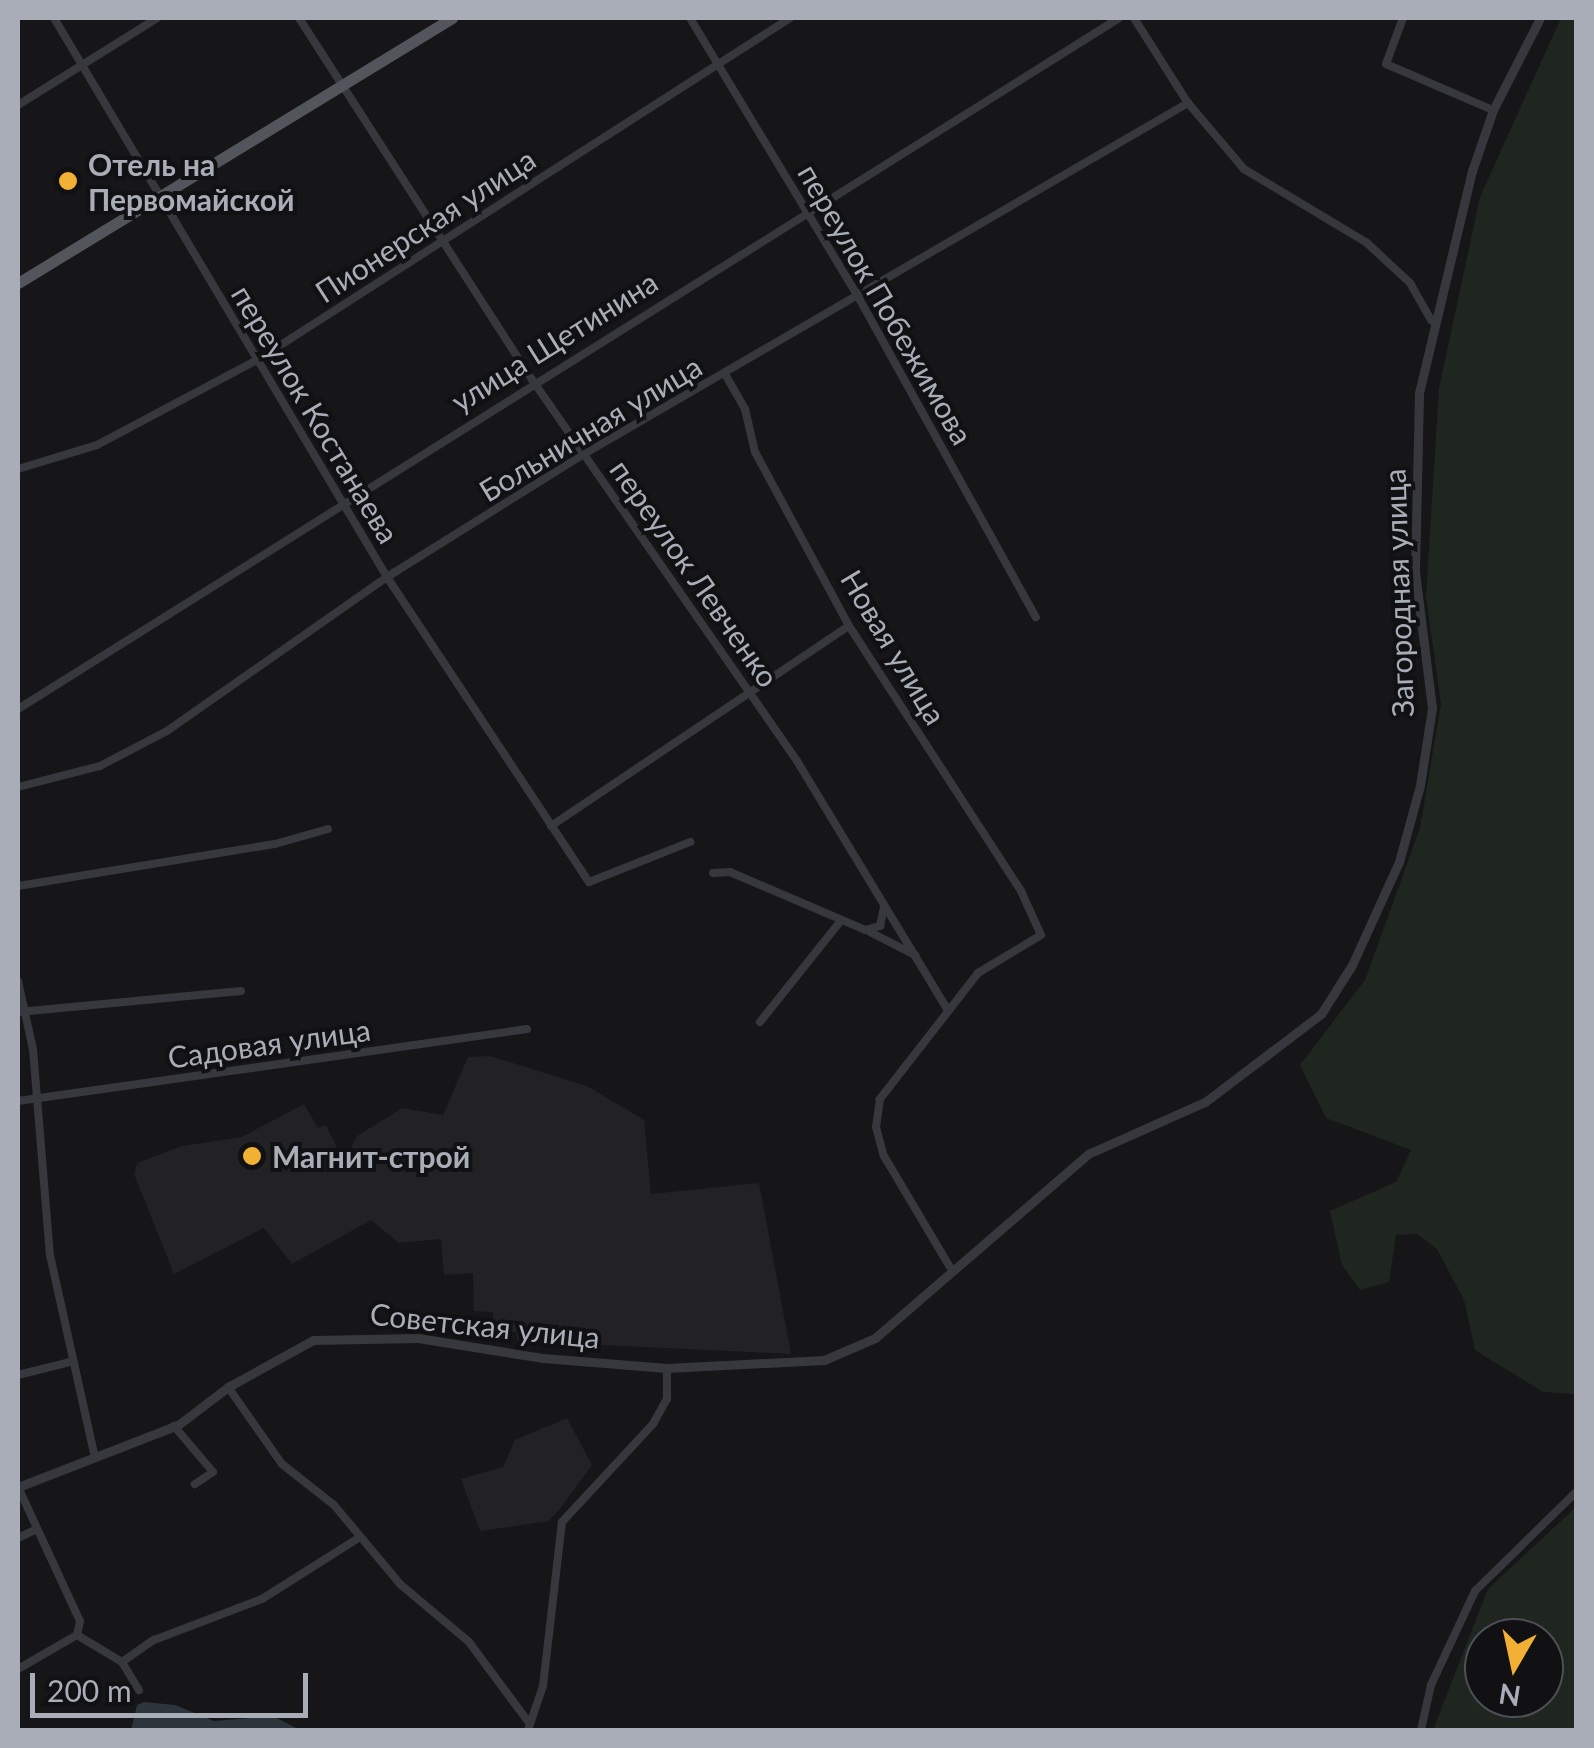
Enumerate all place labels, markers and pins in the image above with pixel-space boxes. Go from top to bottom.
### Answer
place label: Отель на Первомайской [88,146,294,216]
marker: Отель на Первомайской [57,170,79,192]
place label: Магнит-строй [272,1138,470,1174]
marker: Магнит-строй [241,1145,263,1167]

